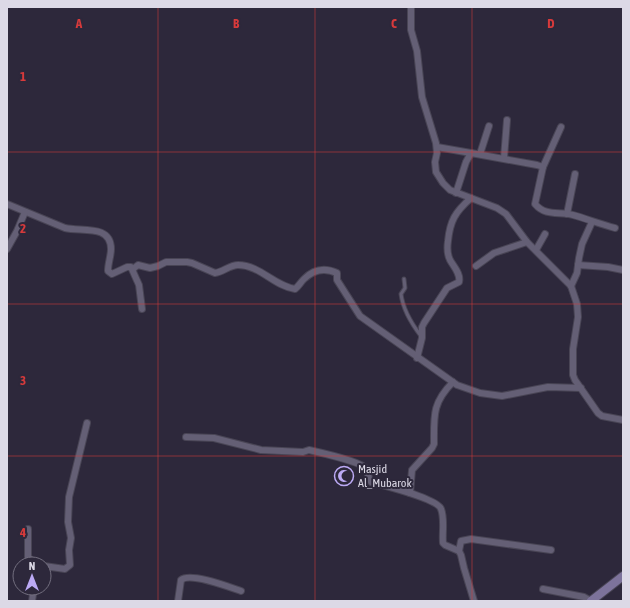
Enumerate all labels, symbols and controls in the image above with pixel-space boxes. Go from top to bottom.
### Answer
text: A [75,16,83,31]
text: B [233,16,240,31]
text: C [391,16,397,31]
text: D [547,16,555,31]
text: 1 [20,69,26,84]
text: 2 [20,221,26,236]
text: 3 [20,373,26,388]
place label: Masjid Al_Mubarok [358,462,412,490]
mosque icon: Masjid Al_Mubarok [333,465,355,487]
text: 4 [19,525,26,540]
north arrow [12,556,52,596]
text: N [29,560,35,572]

